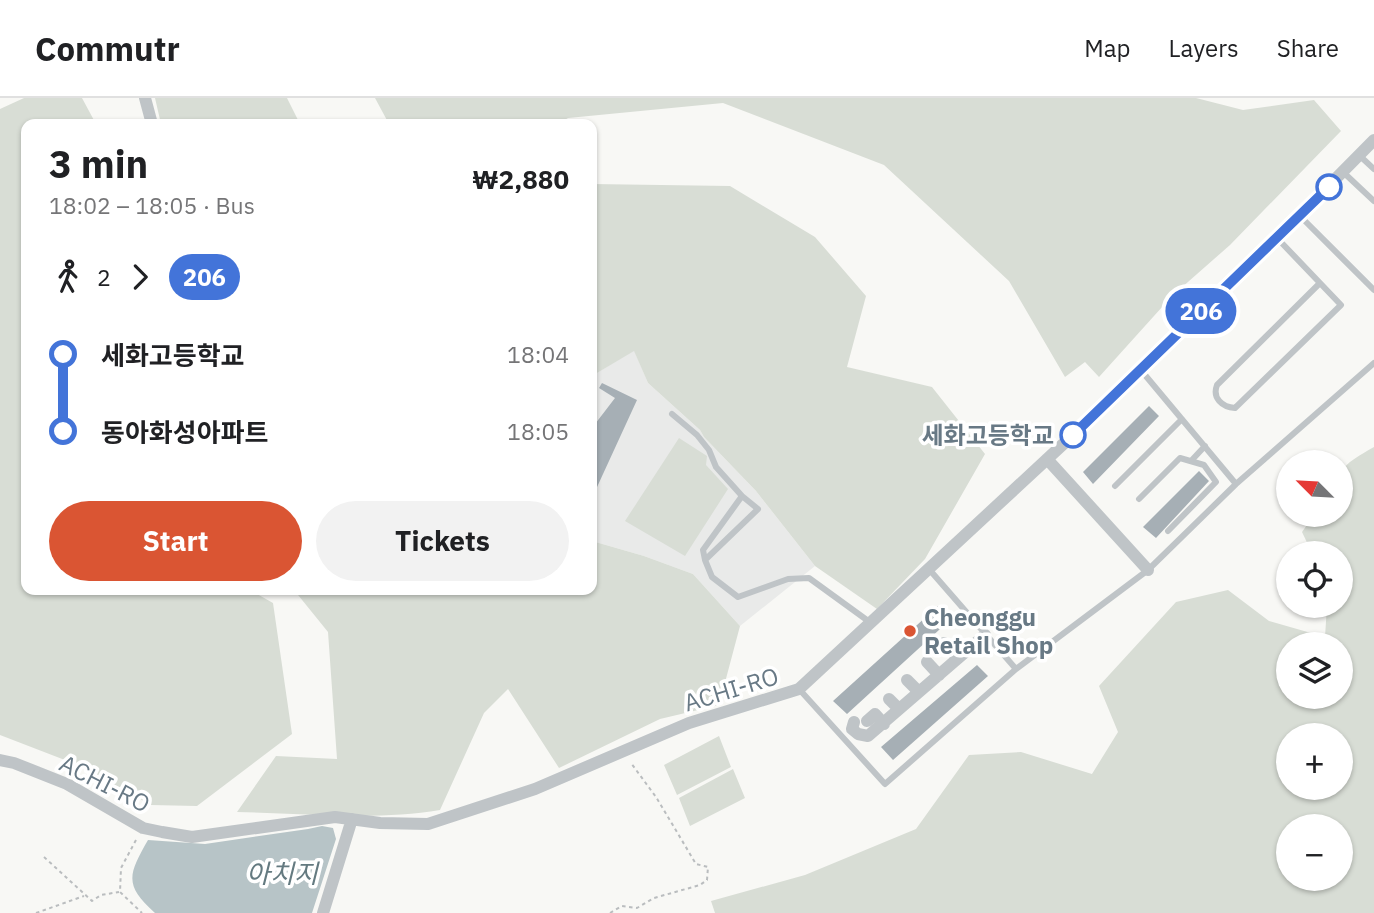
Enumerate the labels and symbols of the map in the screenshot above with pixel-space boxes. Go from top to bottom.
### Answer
unlabelled marker [1316,174,1342,200]
line badge: 206 [1161,288,1241,334]
place label: 세화고등학교 [922,419,1054,451]
marker: 세화고등학교 [1060,422,1086,448]
north arrow [1276,450,1353,527]
place label: Cheonggu Retail Shop [924,601,1053,661]
marker: Cheonggu Retail Shop [902,623,918,639]
street label: ACHI-RO [680,659,782,719]
street label: ACHI-RO [54,747,156,819]
water label: 아치지 [246,856,320,890]

